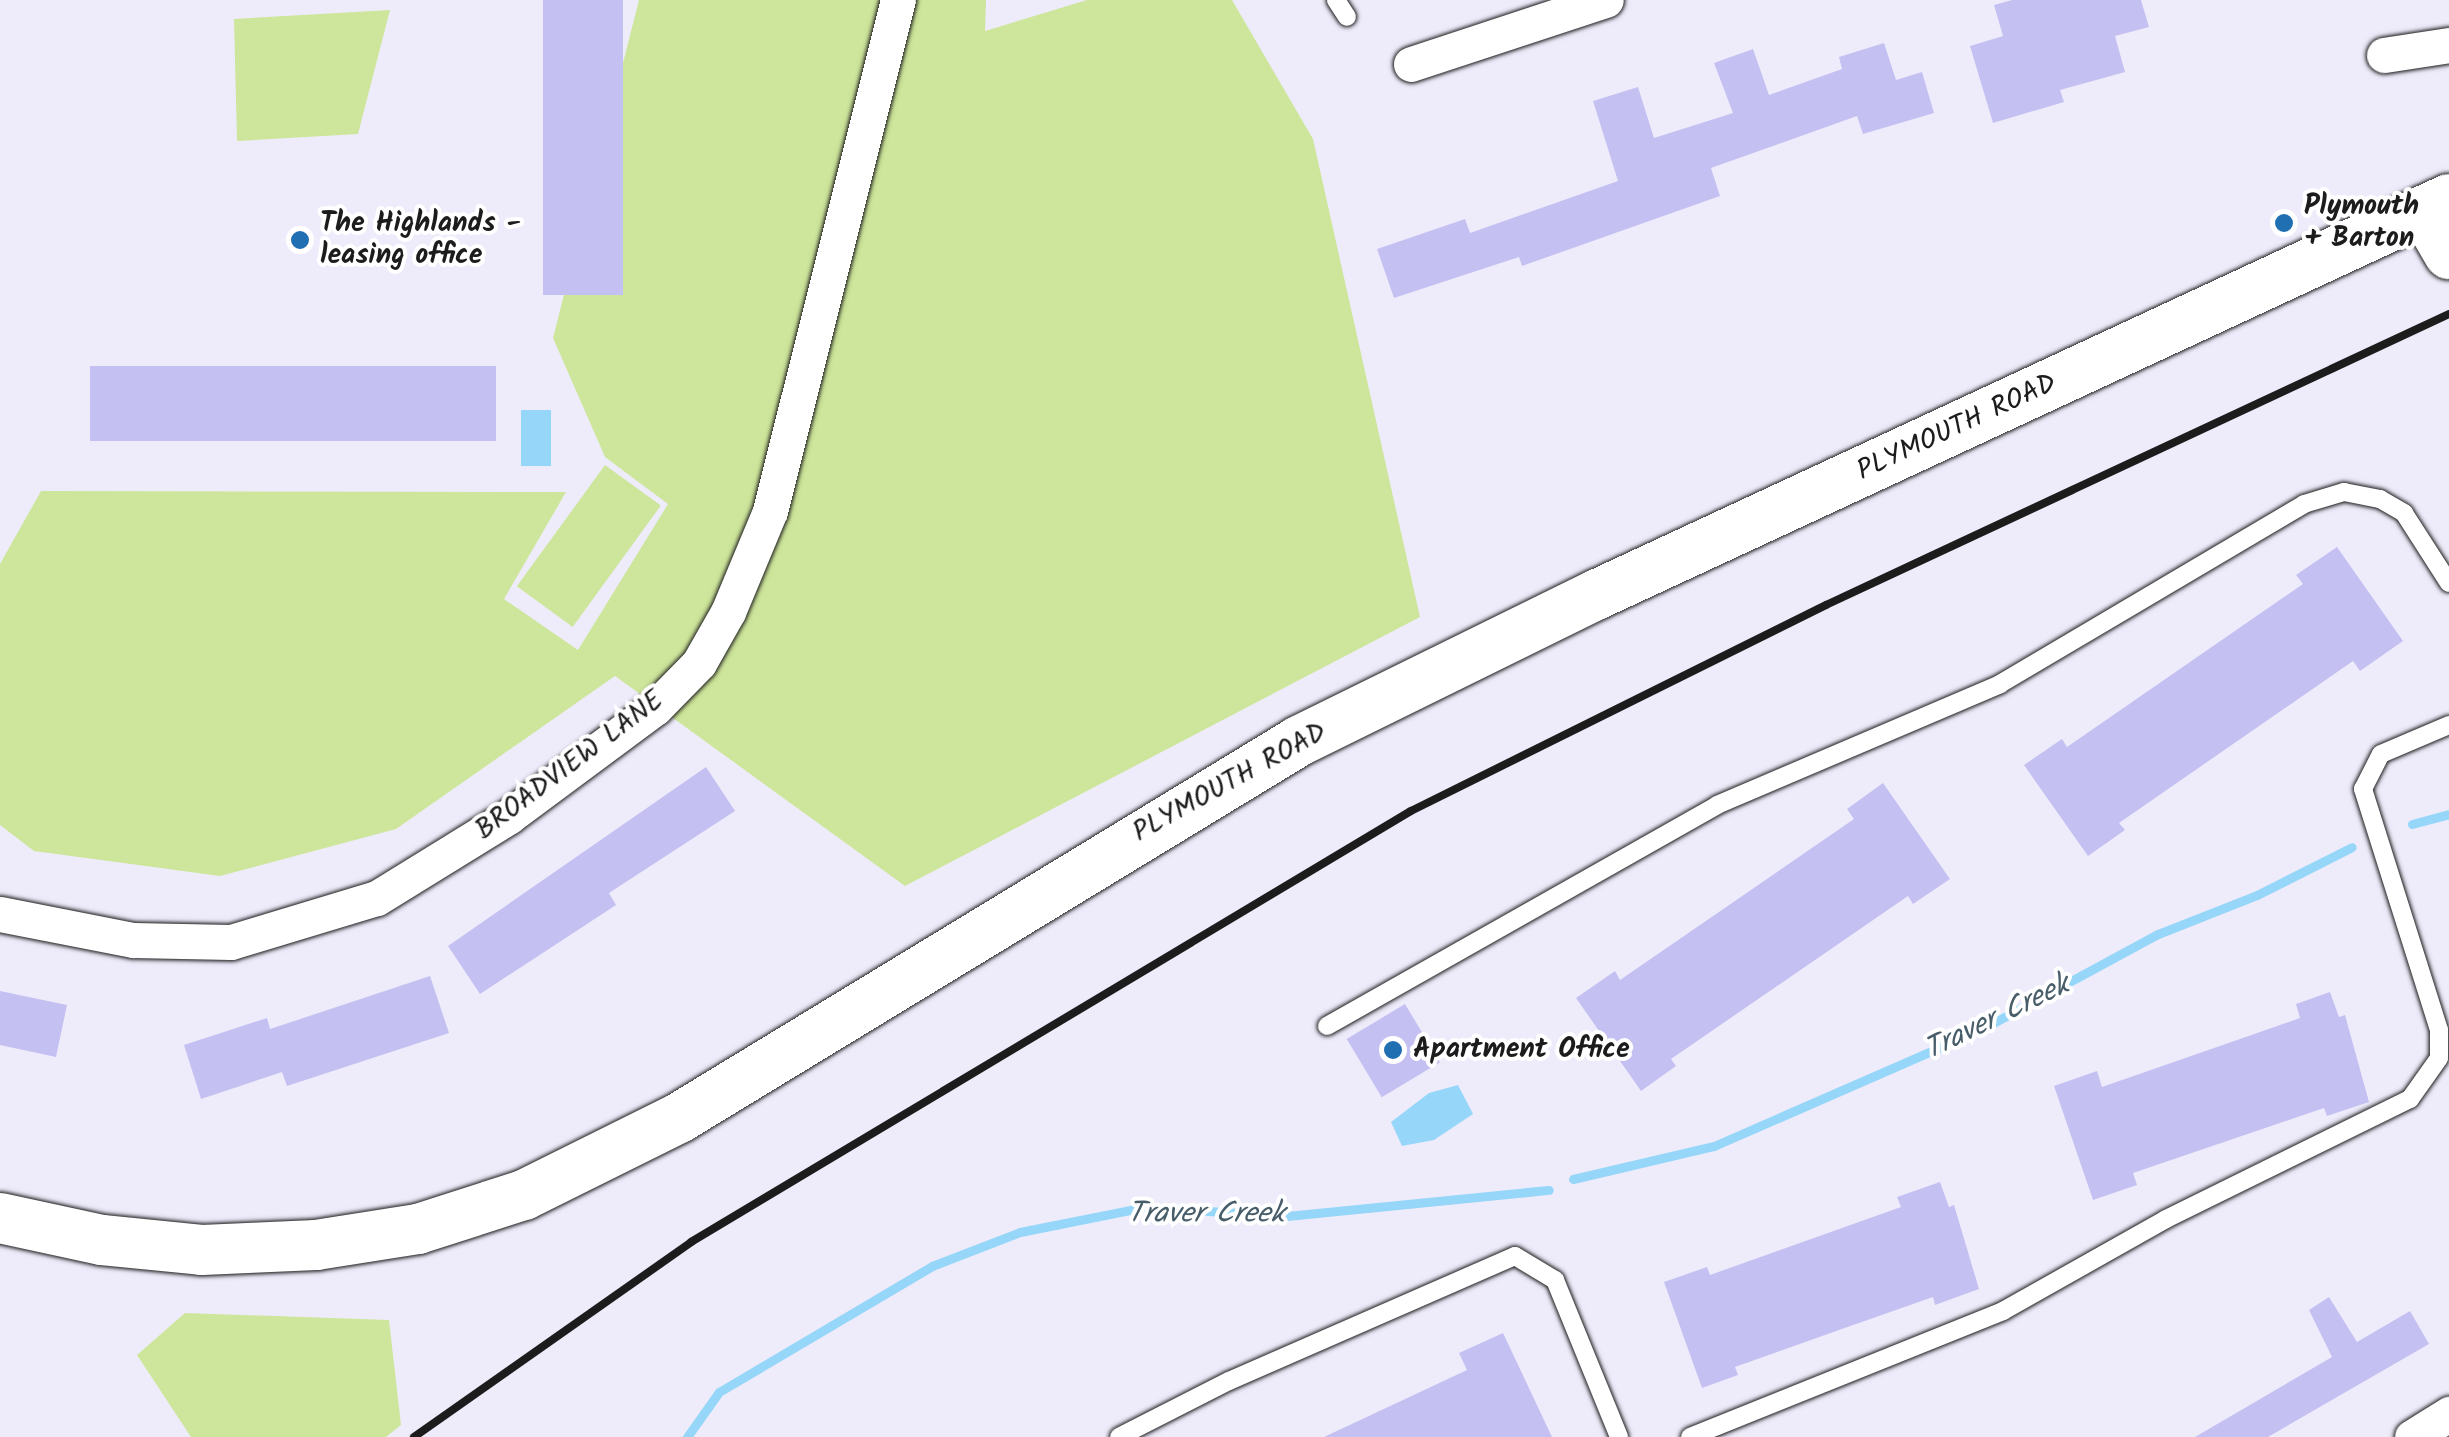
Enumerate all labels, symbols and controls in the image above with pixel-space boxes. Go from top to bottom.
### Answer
place label: Plymouth + Barton [2304,190,2419,256]
place label: The Highlands - leasing office [320,207,521,273]
marker: Plymouth + Barton [2273,212,2295,234]
marker: The Highlands - leasing office [289,229,311,251]
street label: PLYMOUTH ROAD [1852,367,2062,489]
street label: BROADVIEW LANE [469,684,671,848]
street label: PLYMOUTH ROAD [1127,716,1333,850]
water label: Traver Creek [1918,967,2076,1069]
place label: Apartment Office [1413,1033,1630,1067]
marker: Apartment Office [1382,1039,1404,1061]
water label: Traver Creek [1127,1196,1285,1232]

